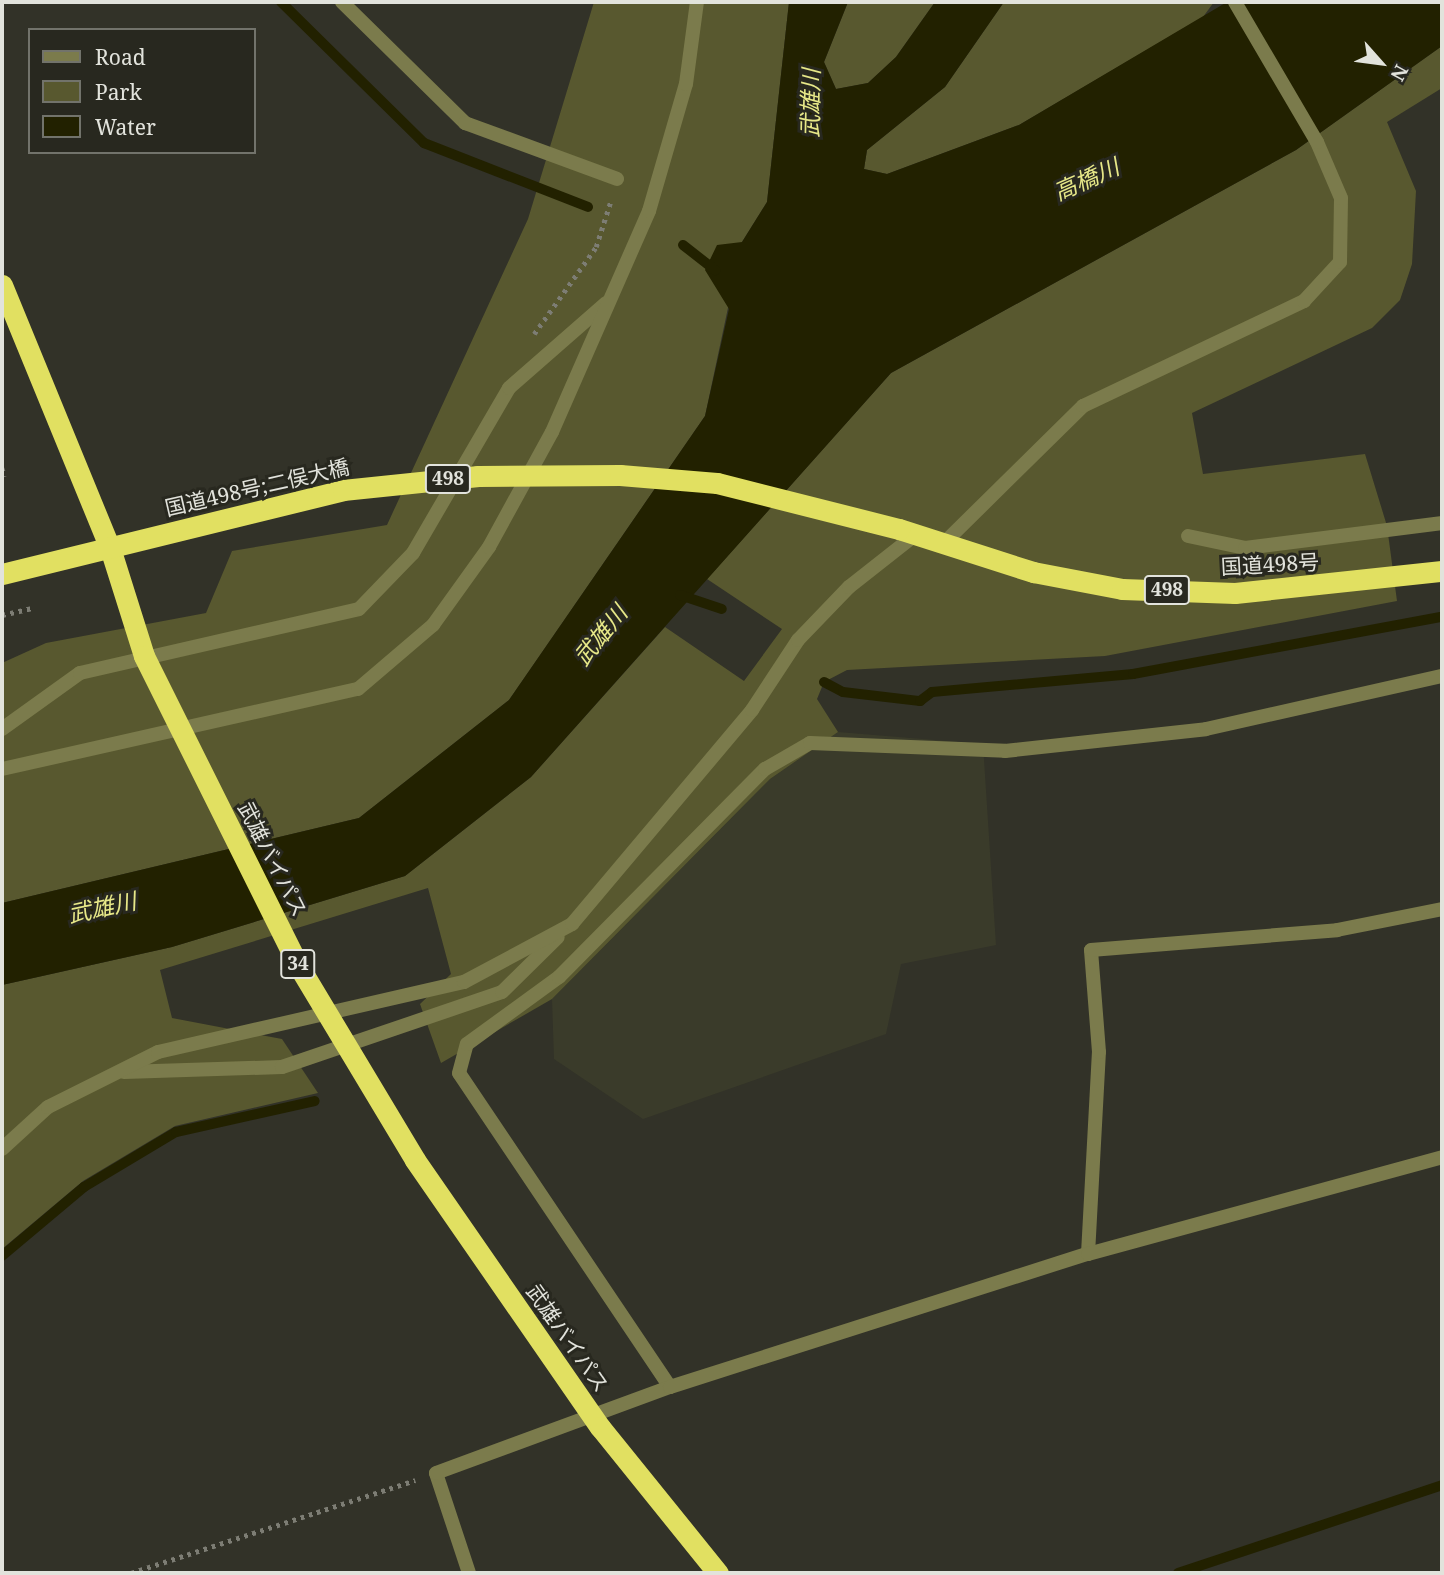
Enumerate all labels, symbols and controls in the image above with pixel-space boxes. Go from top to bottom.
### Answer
legend [28,28,256,154]
north arrow [1346,28,1416,98]
text: Road [95,43,146,71]
text: N [1385,60,1415,86]
water label: 武雄川 [796,68,824,138]
text: Park [95,78,142,106]
text: Water [95,113,156,141]
water label: 高橋川 [1049,152,1123,206]
street label: 国道498号;二俣大橋 [162,454,352,520]
road number: 498 [424,464,472,494]
street label: 国道498号 [1220,549,1320,579]
road number: 498 [1142,575,1192,606]
water label: 武雄川 [568,600,632,670]
street label: 武雄バイパス [233,797,313,921]
water label: 武雄川 [65,886,139,928]
road number: 34 [279,948,317,980]
street label: 武雄バイパス [522,1279,614,1397]

